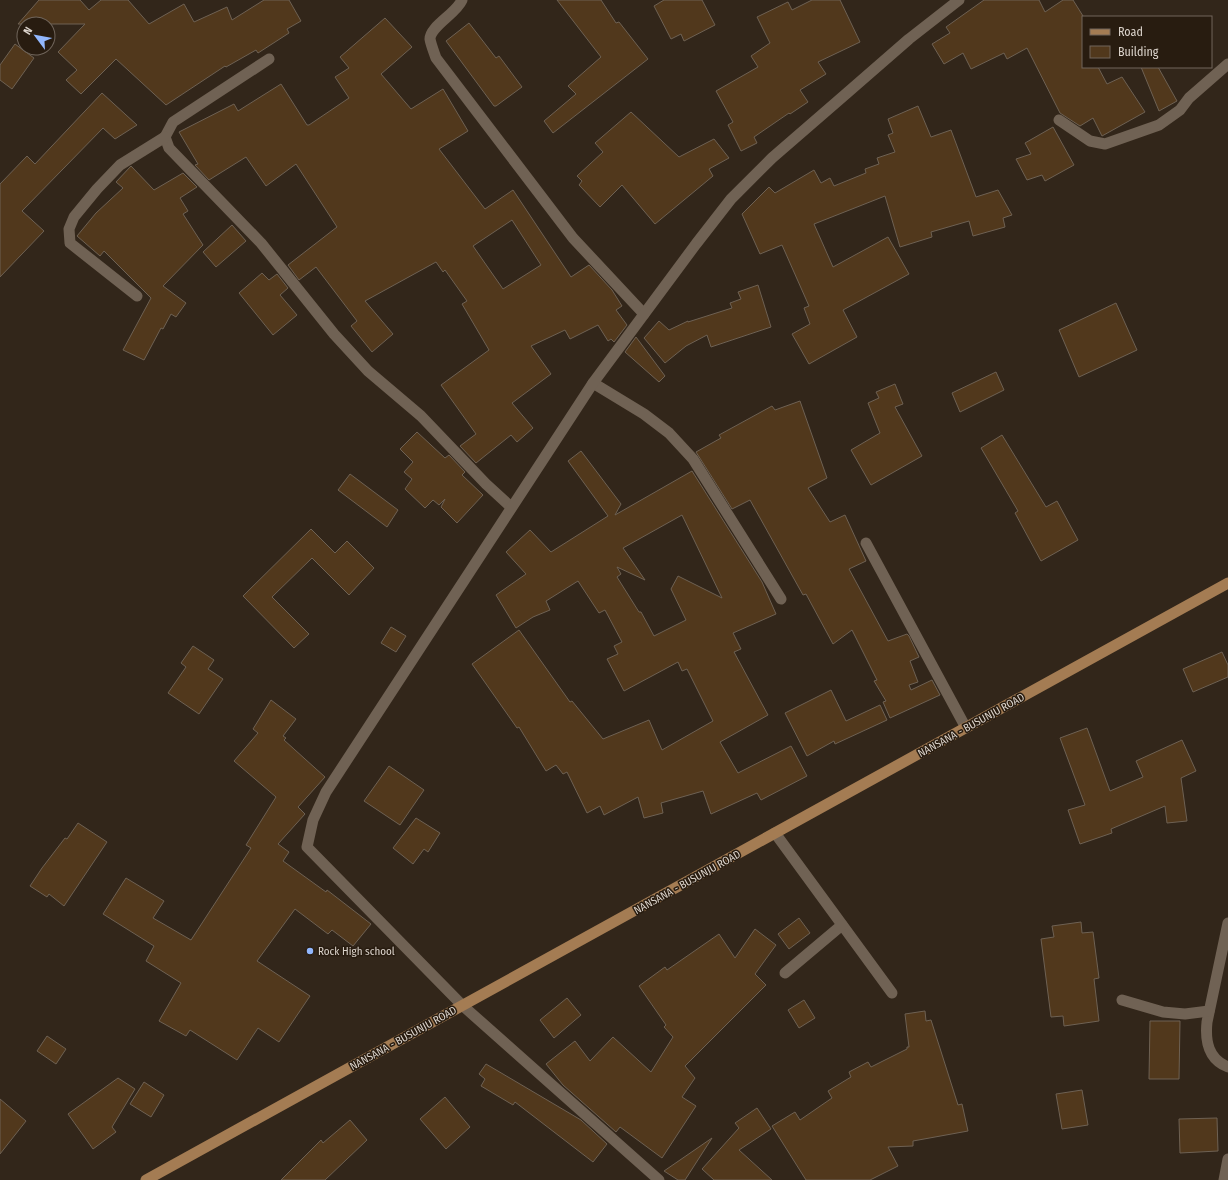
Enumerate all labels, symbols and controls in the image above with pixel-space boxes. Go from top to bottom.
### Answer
north arrow [16,16,56,56]
legend [1082,16,1212,68]
text: N [21,25,35,37]
text: Road [1118,25,1143,39]
text: Building [1118,45,1159,59]
street label: NANSANA - BUSUNJU ROAD [916,691,1027,760]
street label: NANSANA - BUSUNJU ROAD [632,848,743,917]
place label: Rock High school [318,945,395,958]
marker: Rock High school [305,946,315,956]
street label: NANSANA - BUSUNJU ROAD [348,1004,459,1073]

